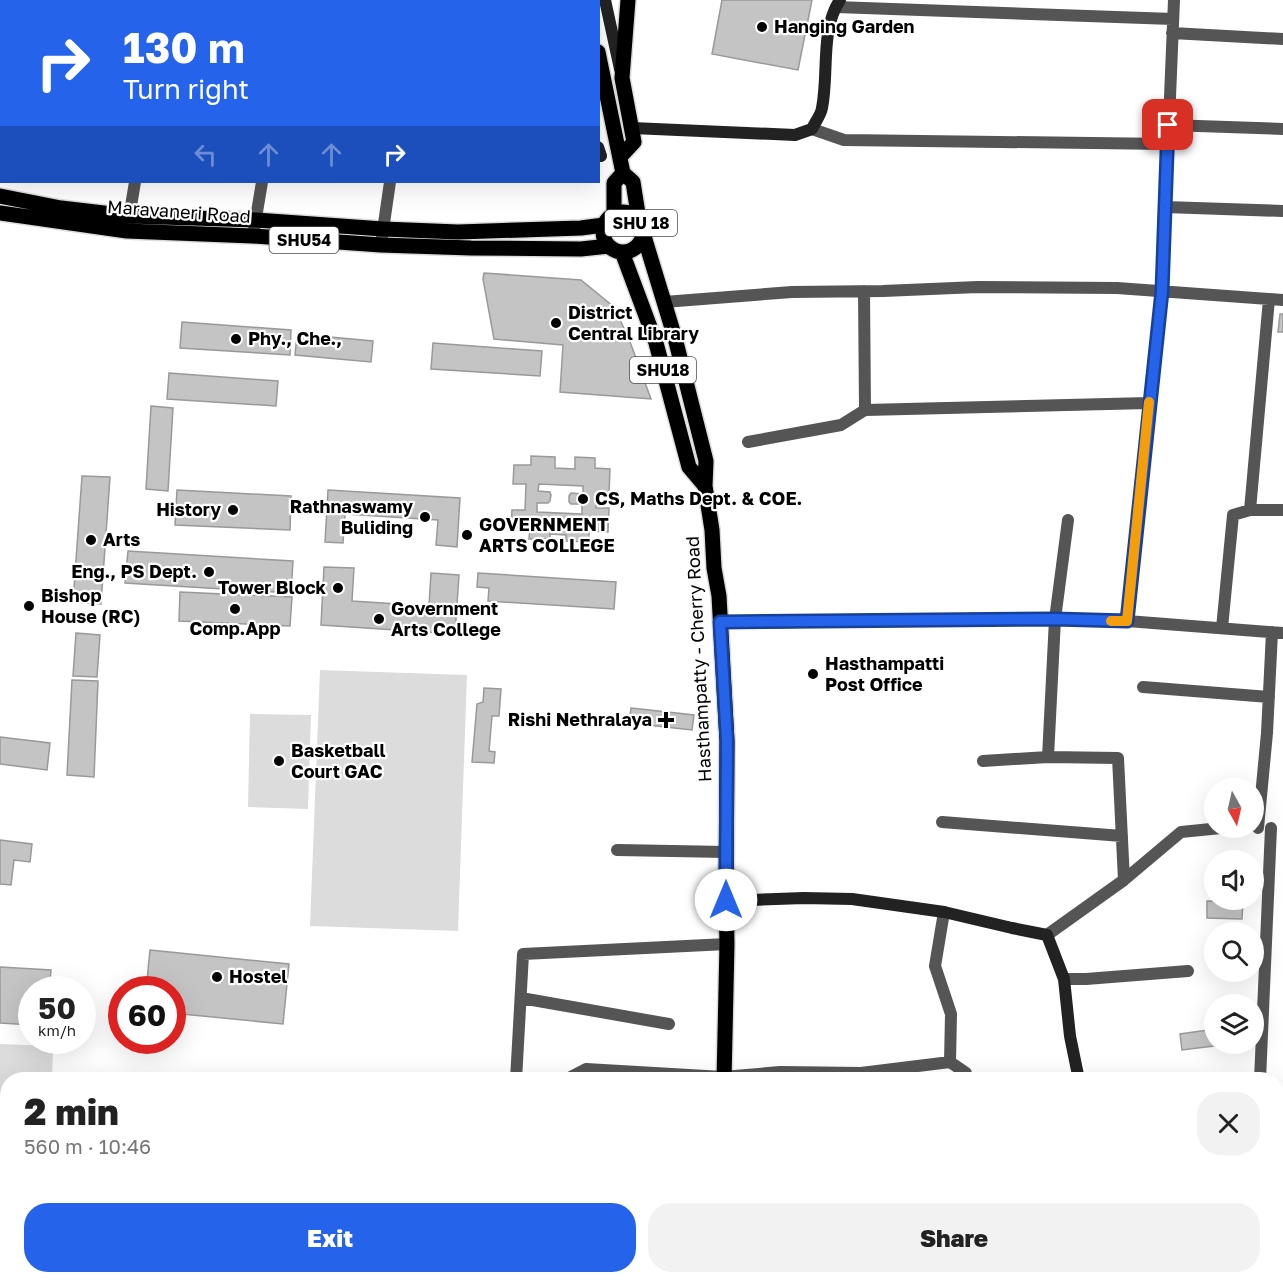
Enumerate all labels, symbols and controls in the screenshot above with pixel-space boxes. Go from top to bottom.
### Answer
place label: Hanging Garden [774,15,915,37]
marker: Hanging Garden [755,20,769,34]
text: 130 m [123,22,245,72]
icon: right [24,24,102,102]
text: Turn right [123,73,249,105]
pin [1142,99,1193,150]
icon: arrive [1151,108,1184,141]
icon: left [189,138,222,171]
icon: ahead [252,138,285,171]
icon: ahead [315,138,348,171]
icon: right [378,138,411,171]
street label: Maravaneri Road [106,195,252,227]
road number: SHU 18 [605,210,677,236]
road number: SHU54 [270,227,338,253]
place label: District Central Library [568,301,699,344]
marker: District Central Library [549,316,563,330]
place label: Phy., Che., [248,327,342,349]
marker: Phy., Che., [229,332,243,346]
road number: SHU18 [630,357,696,383]
place label: CS, Maths Dept. & COE. [595,487,802,509]
marker: CS, Maths Dept. & COE. [576,492,590,506]
place label: Rathnaswamy Buliding [290,495,413,538]
place label: History [156,498,221,520]
marker: History [226,503,240,517]
marker: Rathnaswamy Buliding [418,510,432,524]
place label: GOVERNMENT ARTS COLLEGE [479,513,615,556]
place label: Arts [103,528,140,550]
marker: GOVERNMENT ARTS COLLEGE [460,528,474,542]
marker: Arts [84,533,98,547]
street label: Hasthampatty - Cherry Road [681,535,715,783]
place label: Eng., PS Dept. [71,560,197,582]
marker: Eng., PS Dept. [202,565,216,579]
place label: Tower Block [218,576,327,598]
marker: Tower Block [331,581,345,595]
place label: Bishop House (RC) [41,584,140,627]
place label: Government Arts College [391,597,501,640]
marker: Bishop House (RC) [22,599,36,613]
marker: Comp.App [228,602,242,616]
marker: Government Arts College [372,612,386,626]
place label: Comp.App [190,617,280,639]
place label: Hasthampatti Post Office [825,652,944,695]
marker: Hasthampatti Post Office [806,667,820,681]
place label: Rishi Nethralaya [508,708,652,730]
marker: Rishi Nethralaya [657,711,675,729]
place label: Basketball Court GAC [291,739,386,782]
marker: Basketball Court GAC [272,754,286,768]
north arrow [1204,778,1264,838]
map controls [1204,778,1264,1054]
button: sound [1204,850,1264,910]
position arrow [694,868,758,932]
button: search [1204,922,1264,982]
place label: Hostel [229,965,287,987]
marker: Hostel [210,970,224,984]
speed limit sign: 60 [108,976,186,1054]
text: 50 [38,990,76,1026]
button: layers [1204,994,1264,1054]
text: km/h [38,1021,76,1039]
text: 2 min [24,1090,119,1133]
button: close [1197,1092,1260,1155]
text: 560 m · 10:46 [24,1134,151,1158]
button: Exit [24,1203,636,1272]
button: Share [648,1203,1260,1272]

